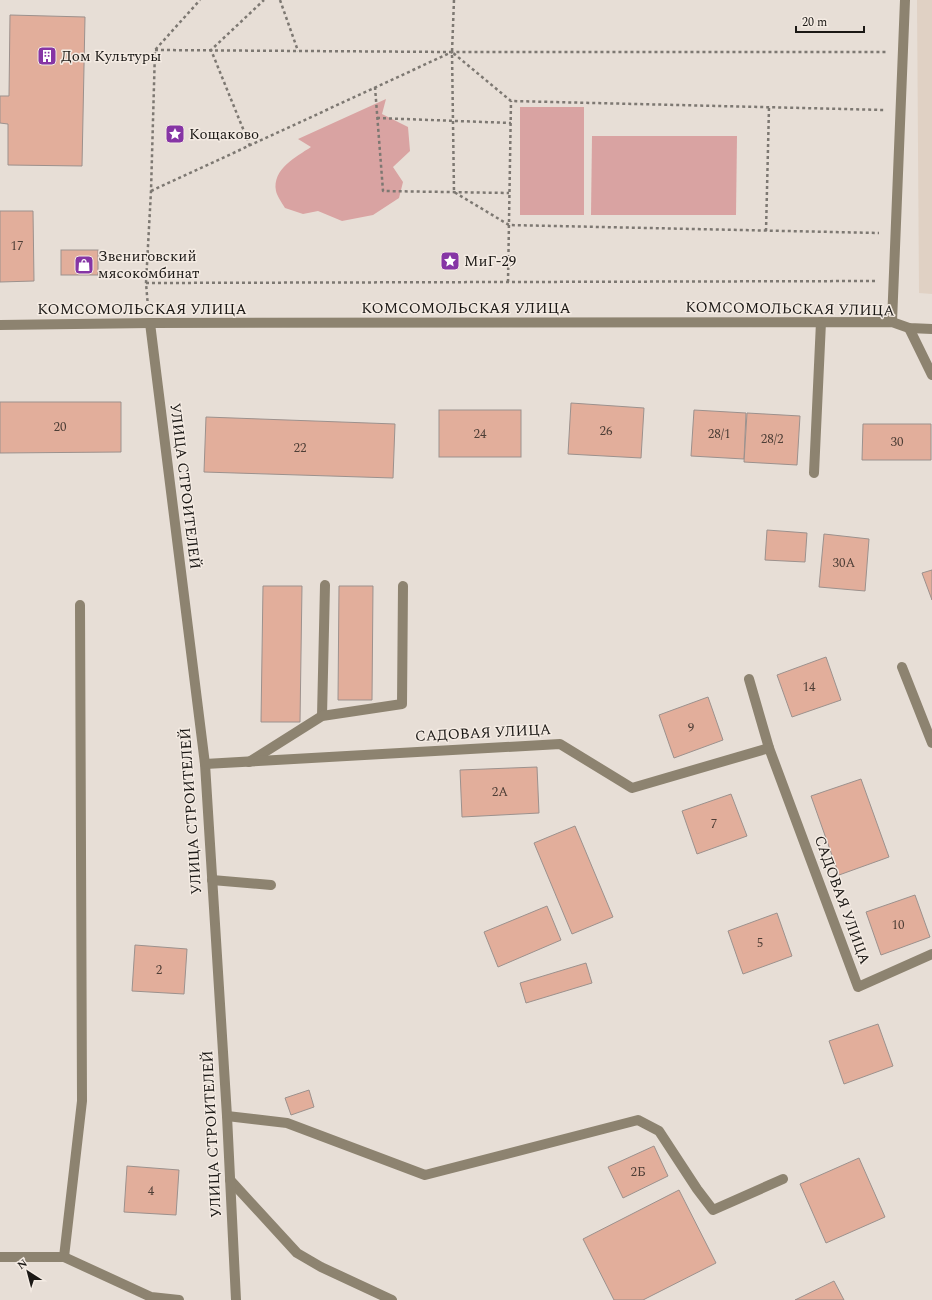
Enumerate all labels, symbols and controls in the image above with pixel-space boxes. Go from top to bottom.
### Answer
scale bar [796,8,864,34]
text: 20 m [802,13,827,32]
building icon: Дом Культуры [36,45,58,67]
place label: Дом Культуры [61,45,161,68]
place icon: Кощаково [164,123,186,145]
place label: Кощаково [189,123,259,146]
house number: 17 [11,236,24,256]
place label: Звениговский мясокомбинат [98,245,199,285]
place icon: МиГ-29 [439,250,461,272]
place label: МиГ-29 [464,250,516,273]
shop icon: Звениговский мясокомбинат [73,254,95,276]
street label: КОМСОМОЛЬСКАЯ УЛИЦА [685,296,895,322]
street label: КОМСОМОЛЬСКАЯ УЛИЦА [361,297,571,320]
street label: КОМСОМОЛЬСКАЯ УЛИЦА [37,298,247,321]
street label: УЛИЦА СТРОИТЕЛЕЙ [163,401,207,571]
house number: 20 [54,417,67,437]
house number: 26 [600,421,613,441]
house number: 24 [474,424,487,444]
house number: 28/1 [708,424,730,444]
house number: 28/2 [761,429,783,449]
house number: 30 [891,432,904,452]
house number: 22 [294,438,307,458]
house number: 30А [833,553,856,573]
house number: 14 [803,677,816,697]
street label: САДОВАЯ УЛИЦА [414,718,552,748]
house number: 9 [688,718,695,738]
street label: УЛИЦА СТРОИТЕЛЕЙ [174,727,208,895]
house number: 2А [492,782,508,802]
house number: 7 [711,814,717,834]
street label: САДОВАЯ УЛИЦА [808,832,876,968]
house number: 10 [892,915,905,935]
house number: 5 [757,933,763,953]
house number: 2 [156,960,162,980]
street label: УЛИЦА СТРОИТЕЛЕЙ [196,1050,228,1218]
house number: 2Б [630,1162,646,1182]
house number: 4 [148,1181,155,1201]
north arrow [8,1252,48,1292]
text: N [14,1255,31,1274]

